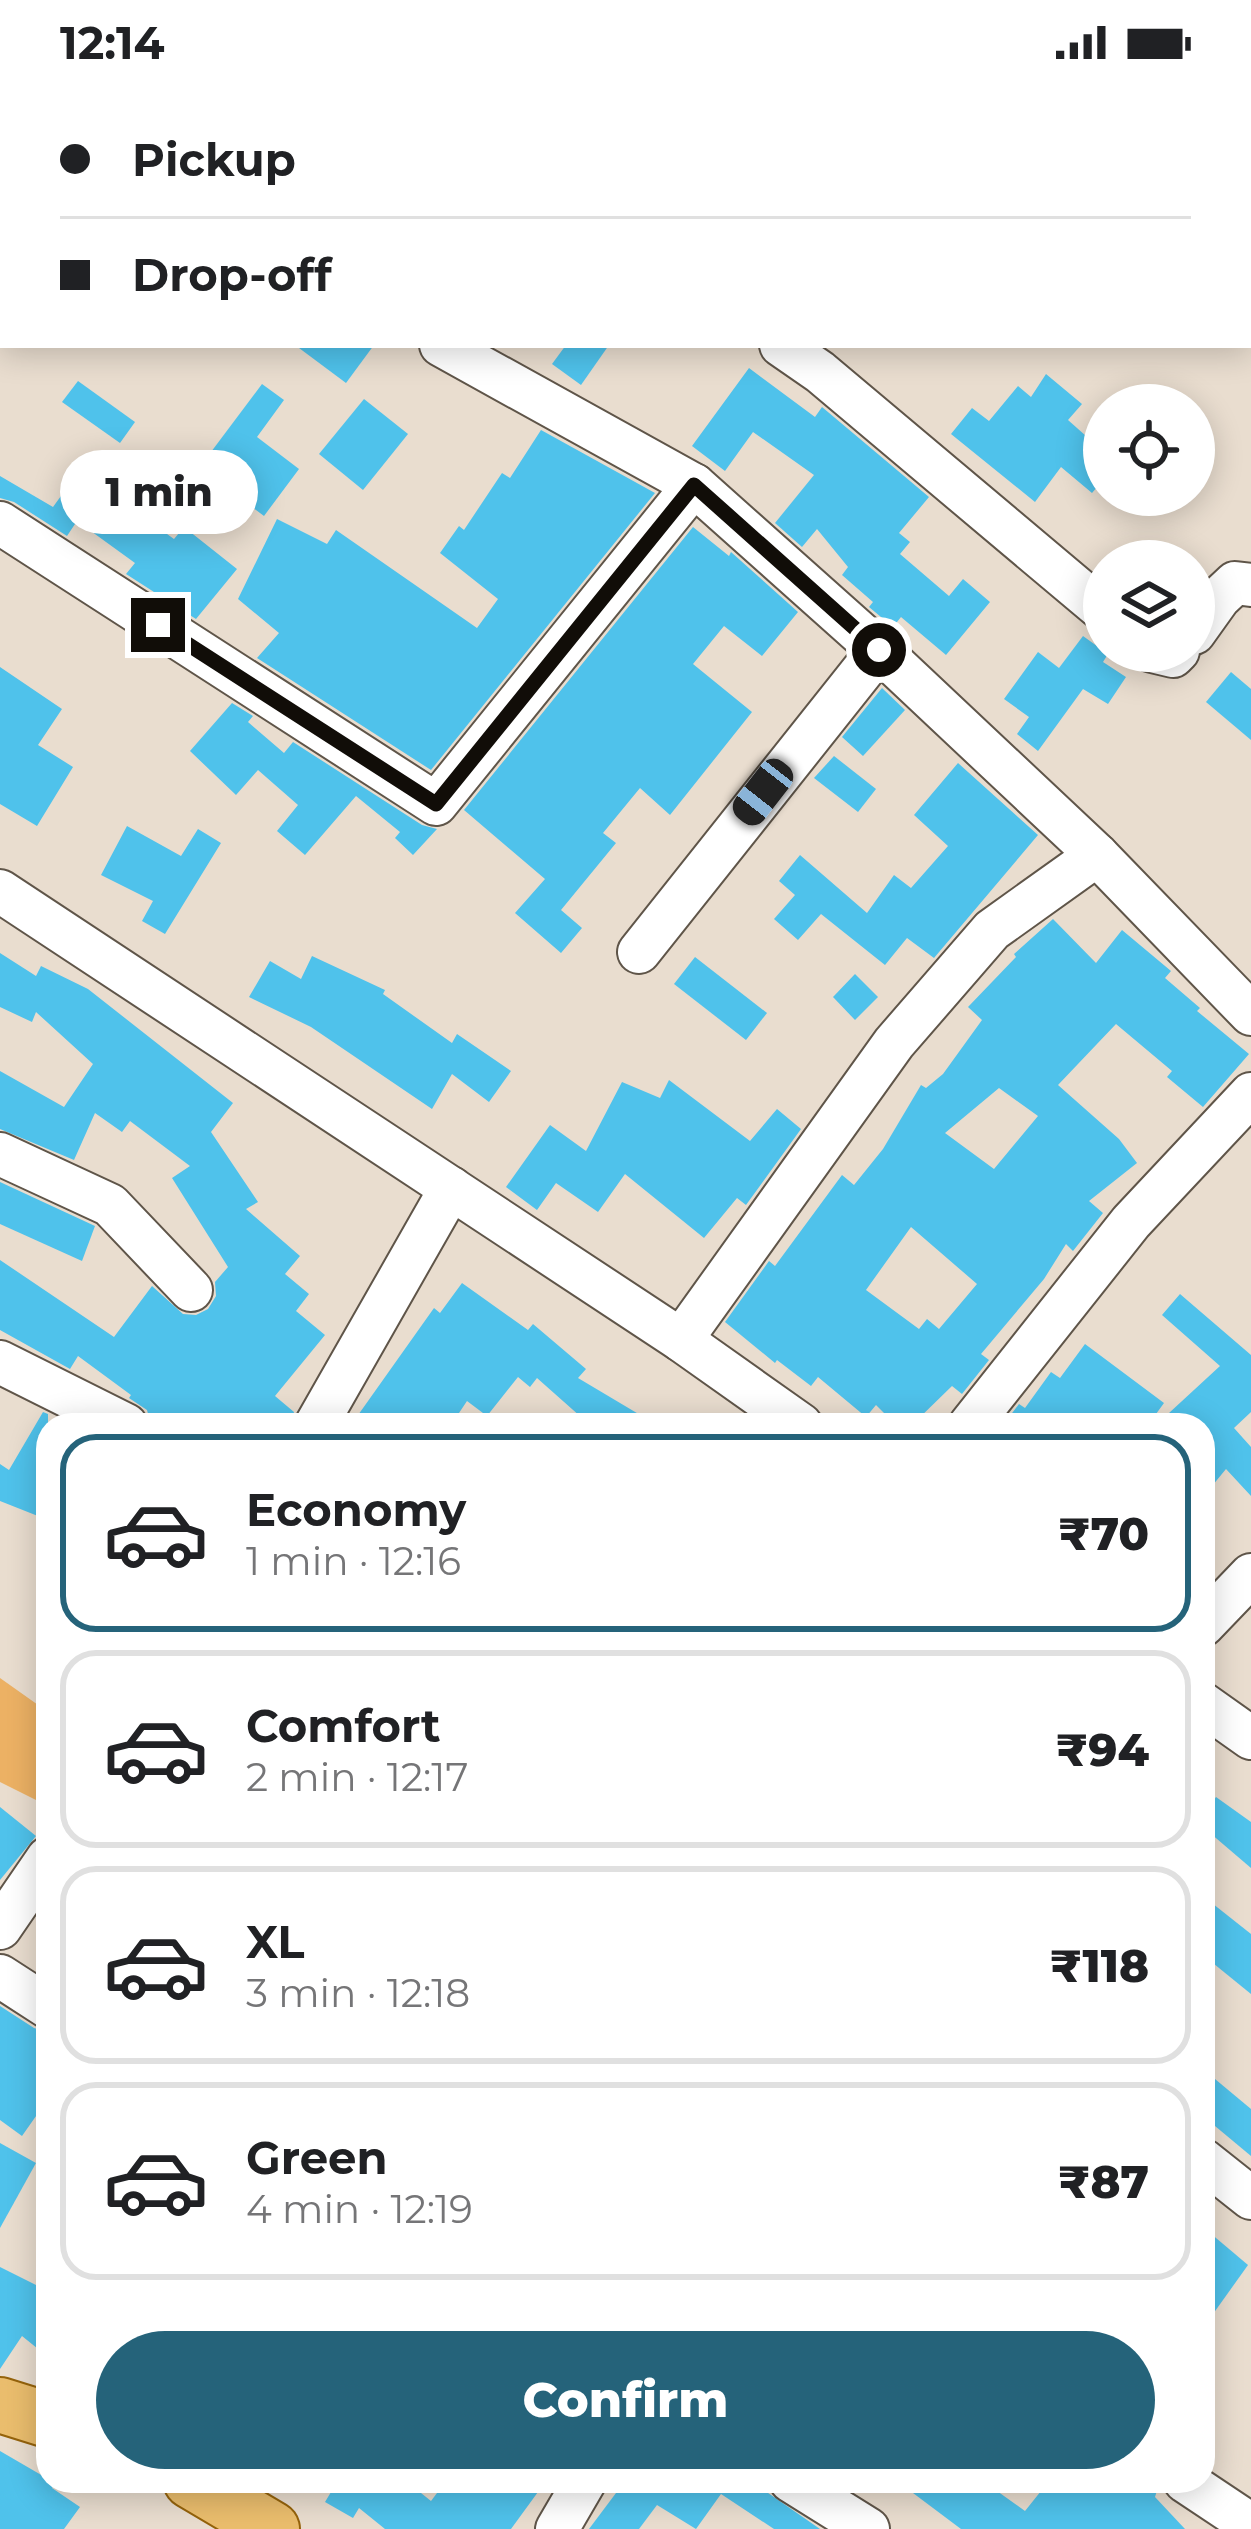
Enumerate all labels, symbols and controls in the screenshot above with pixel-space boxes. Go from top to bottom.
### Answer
text: 12:14 [60,15,165,70]
text: Pickup [132,132,296,187]
text: Drop-off [132,247,332,302]
map controls [1083,384,1215,672]
button: locate [1083,384,1215,516]
callout: 1 min [59,451,257,535]
text: 1 min [105,468,213,516]
button: layers [1083,540,1215,672]
route end [131,598,185,652]
route start [852,623,906,677]
car [727,753,799,831]
icon: car [102,1479,210,1587]
text: Economy [246,1482,466,1537]
text: ₹70 [1058,1506,1149,1561]
text: 1 min · 12:16 [246,1537,461,1585]
icon: car [102,1695,210,1803]
text: Comfort [246,1698,441,1753]
text: ₹94 [1056,1722,1149,1777]
text: 2 min · 12:17 [246,1753,468,1801]
icon: car [102,1911,210,2019]
text: XL [246,1914,304,1969]
text: ₹118 [1050,1938,1149,1993]
text: 3 min · 12:18 [246,1969,470,2017]
icon: car [102,2127,210,2235]
text: Green [246,2130,388,2185]
text: ₹87 [1058,2154,1149,2209]
text: 4 min · 12:19 [246,2185,473,2233]
button: Confirm [96,2331,1155,2469]

